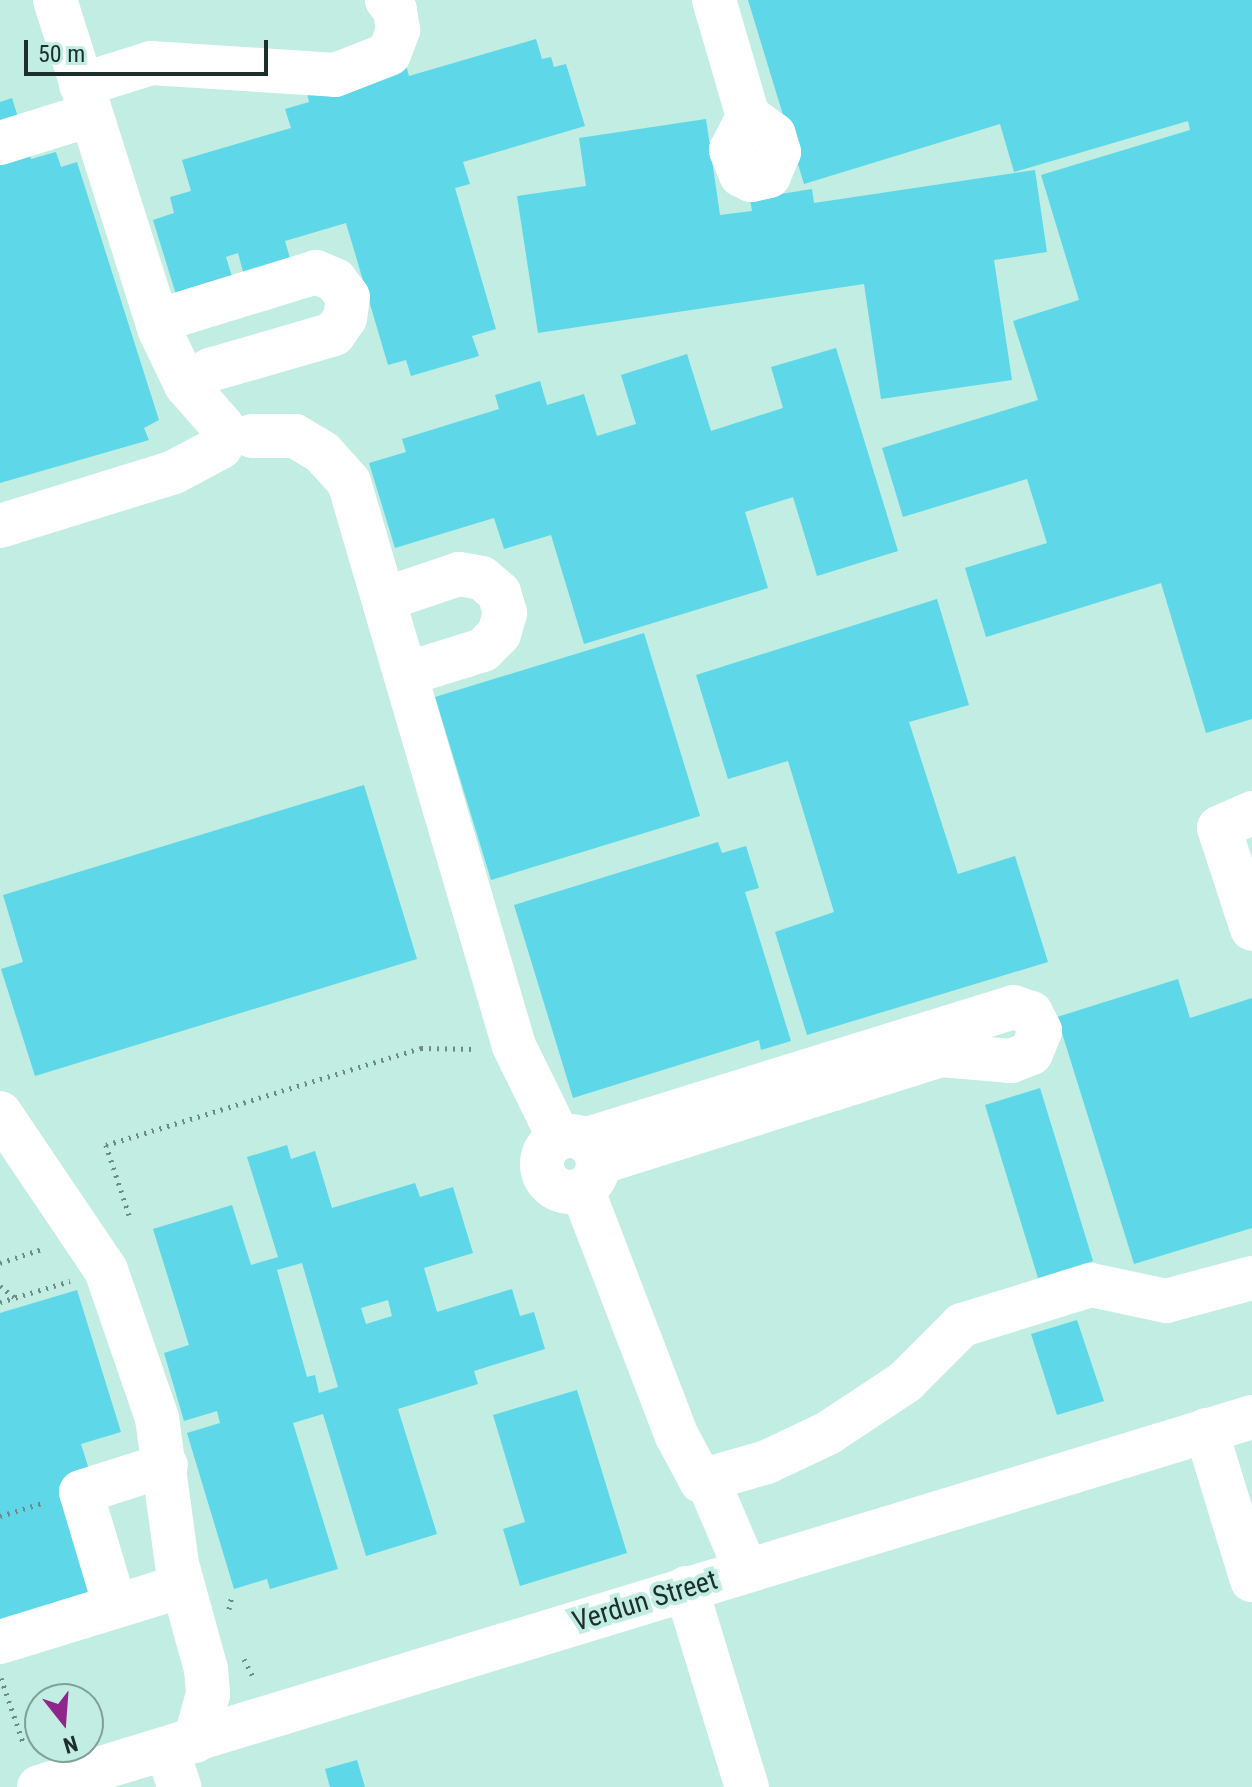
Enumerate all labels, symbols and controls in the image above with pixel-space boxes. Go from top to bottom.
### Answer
scale bar [28,24,272,74]
text: 50 m [38,40,85,68]
street label: Verdun Street [569,1563,721,1639]
north arrow [24,1683,104,1763]
text: N [60,1731,81,1758]

